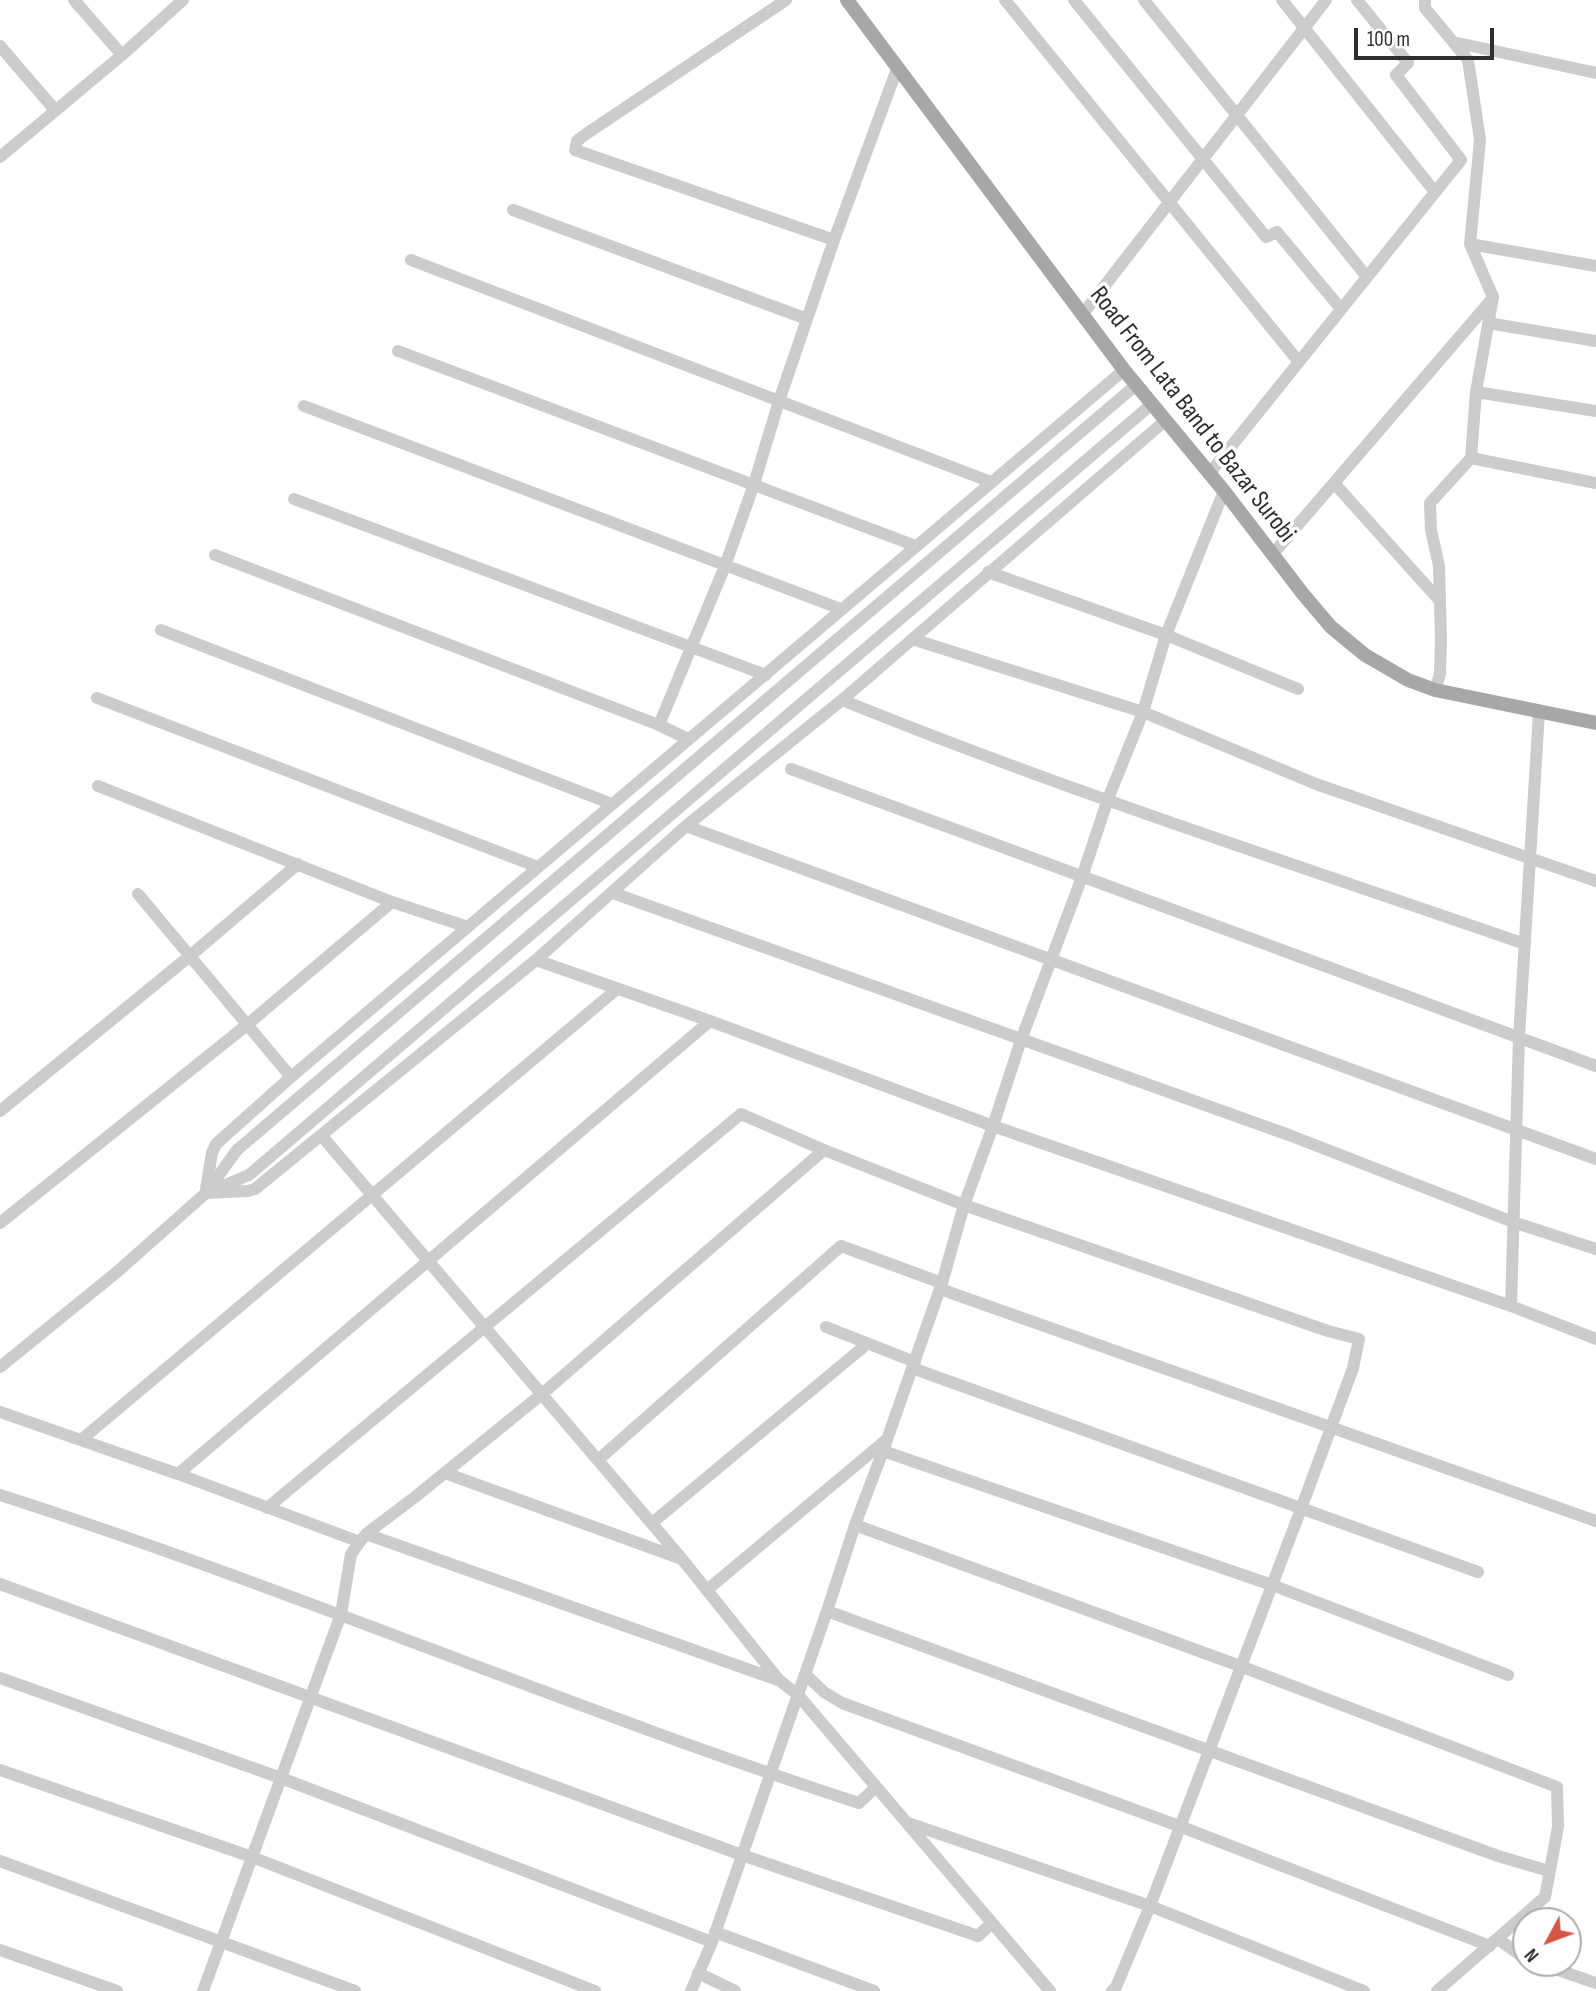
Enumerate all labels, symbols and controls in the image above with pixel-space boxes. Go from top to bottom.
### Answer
scale bar [1358,14,1498,58]
text: 100 m [1367,27,1410,52]
street label: Road From Lata Band to Bazar Surobi [1082,281,1302,549]
north arrow [1512,1907,1582,1977]
text: N [1520,1943,1544,1966]

